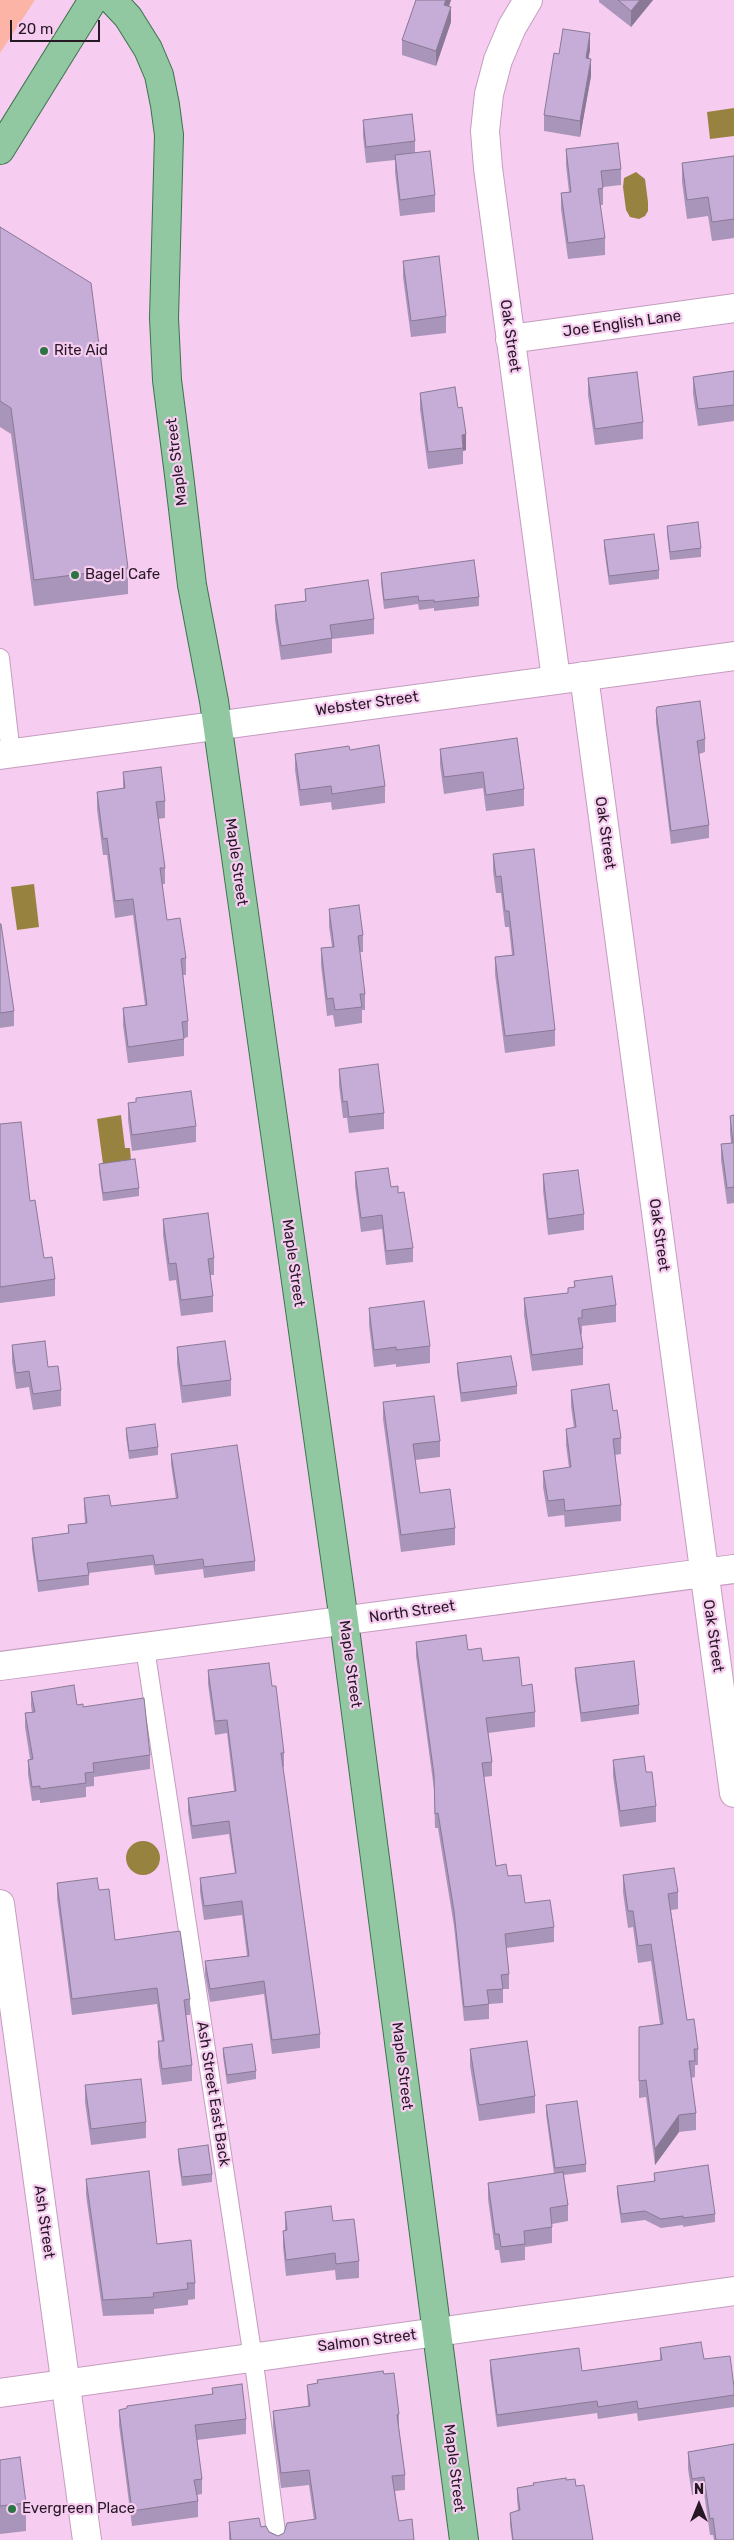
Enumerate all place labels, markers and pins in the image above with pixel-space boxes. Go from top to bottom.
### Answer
place label: Rite Aid [54,342,108,360]
marker: Rite Aid [38,345,50,357]
place label: Bagel Cafe [85,566,160,584]
marker: Bagel Cafe [69,569,81,581]
place label: Evergreen Place [22,2500,135,2518]
marker: Evergreen Place [6,2503,18,2515]

